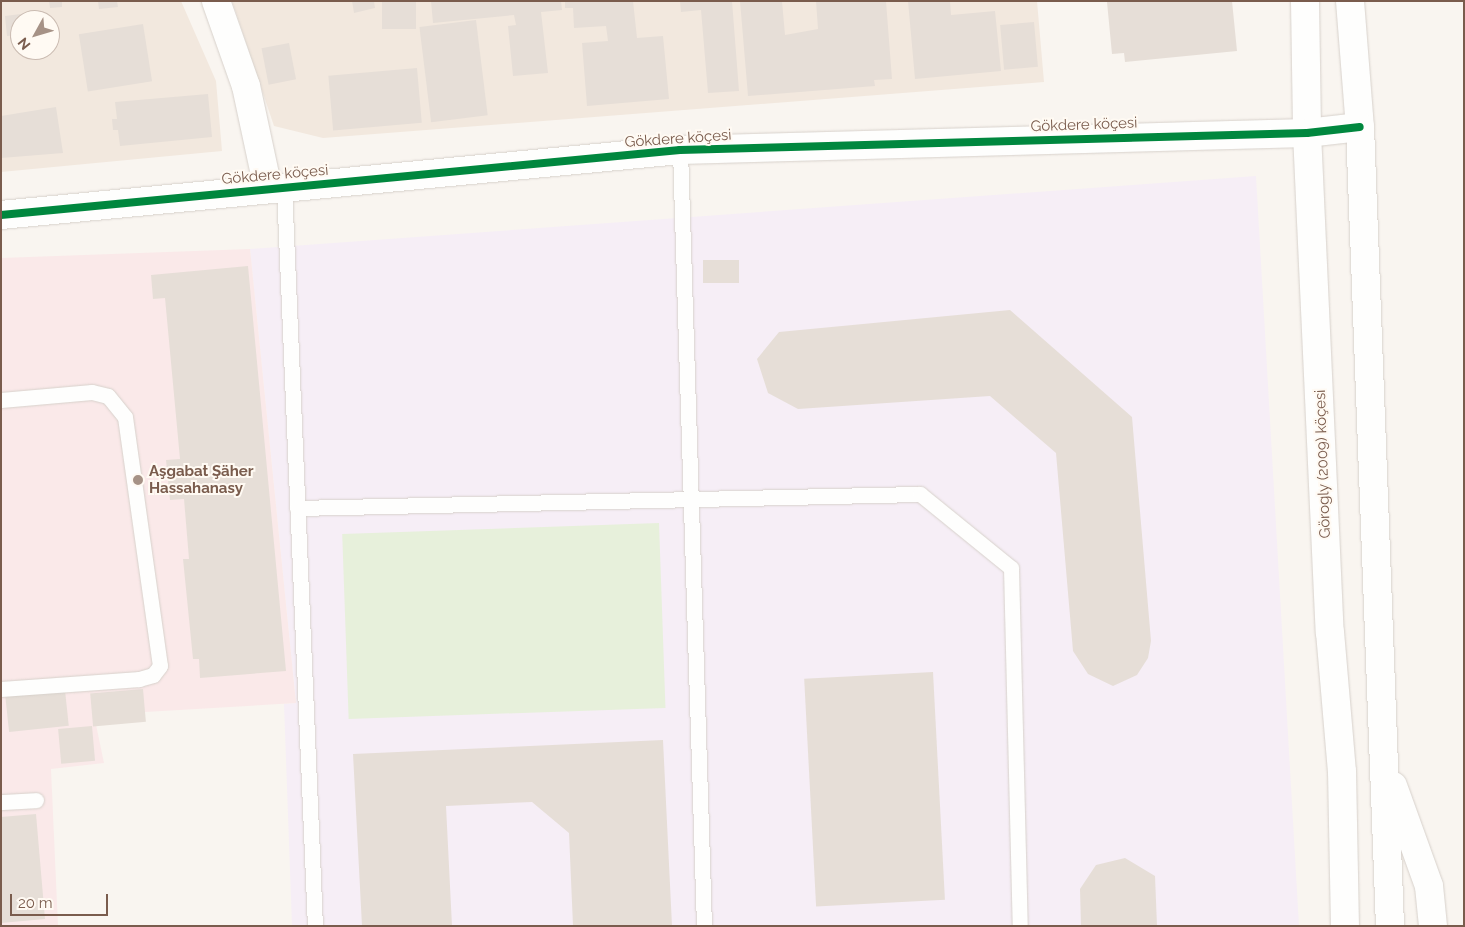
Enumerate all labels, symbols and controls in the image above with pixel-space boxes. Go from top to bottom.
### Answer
north arrow [10,10,60,60]
text: N [15,35,34,53]
street label: Gökdere köçesi [1030,114,1138,136]
street label: Gökdere köçesi [624,126,732,152]
street label: Gökdere köçesi [221,161,329,189]
street label: Görogly (2009) köçesi [1311,389,1335,539]
place label: Aşgabat Şäher Hassahanasy [149,462,254,497]
marker: Aşgabat Şäher Hassahanasy [131,473,145,487]
scale bar [12,884,110,916]
text: 20 m [18,894,53,912]

